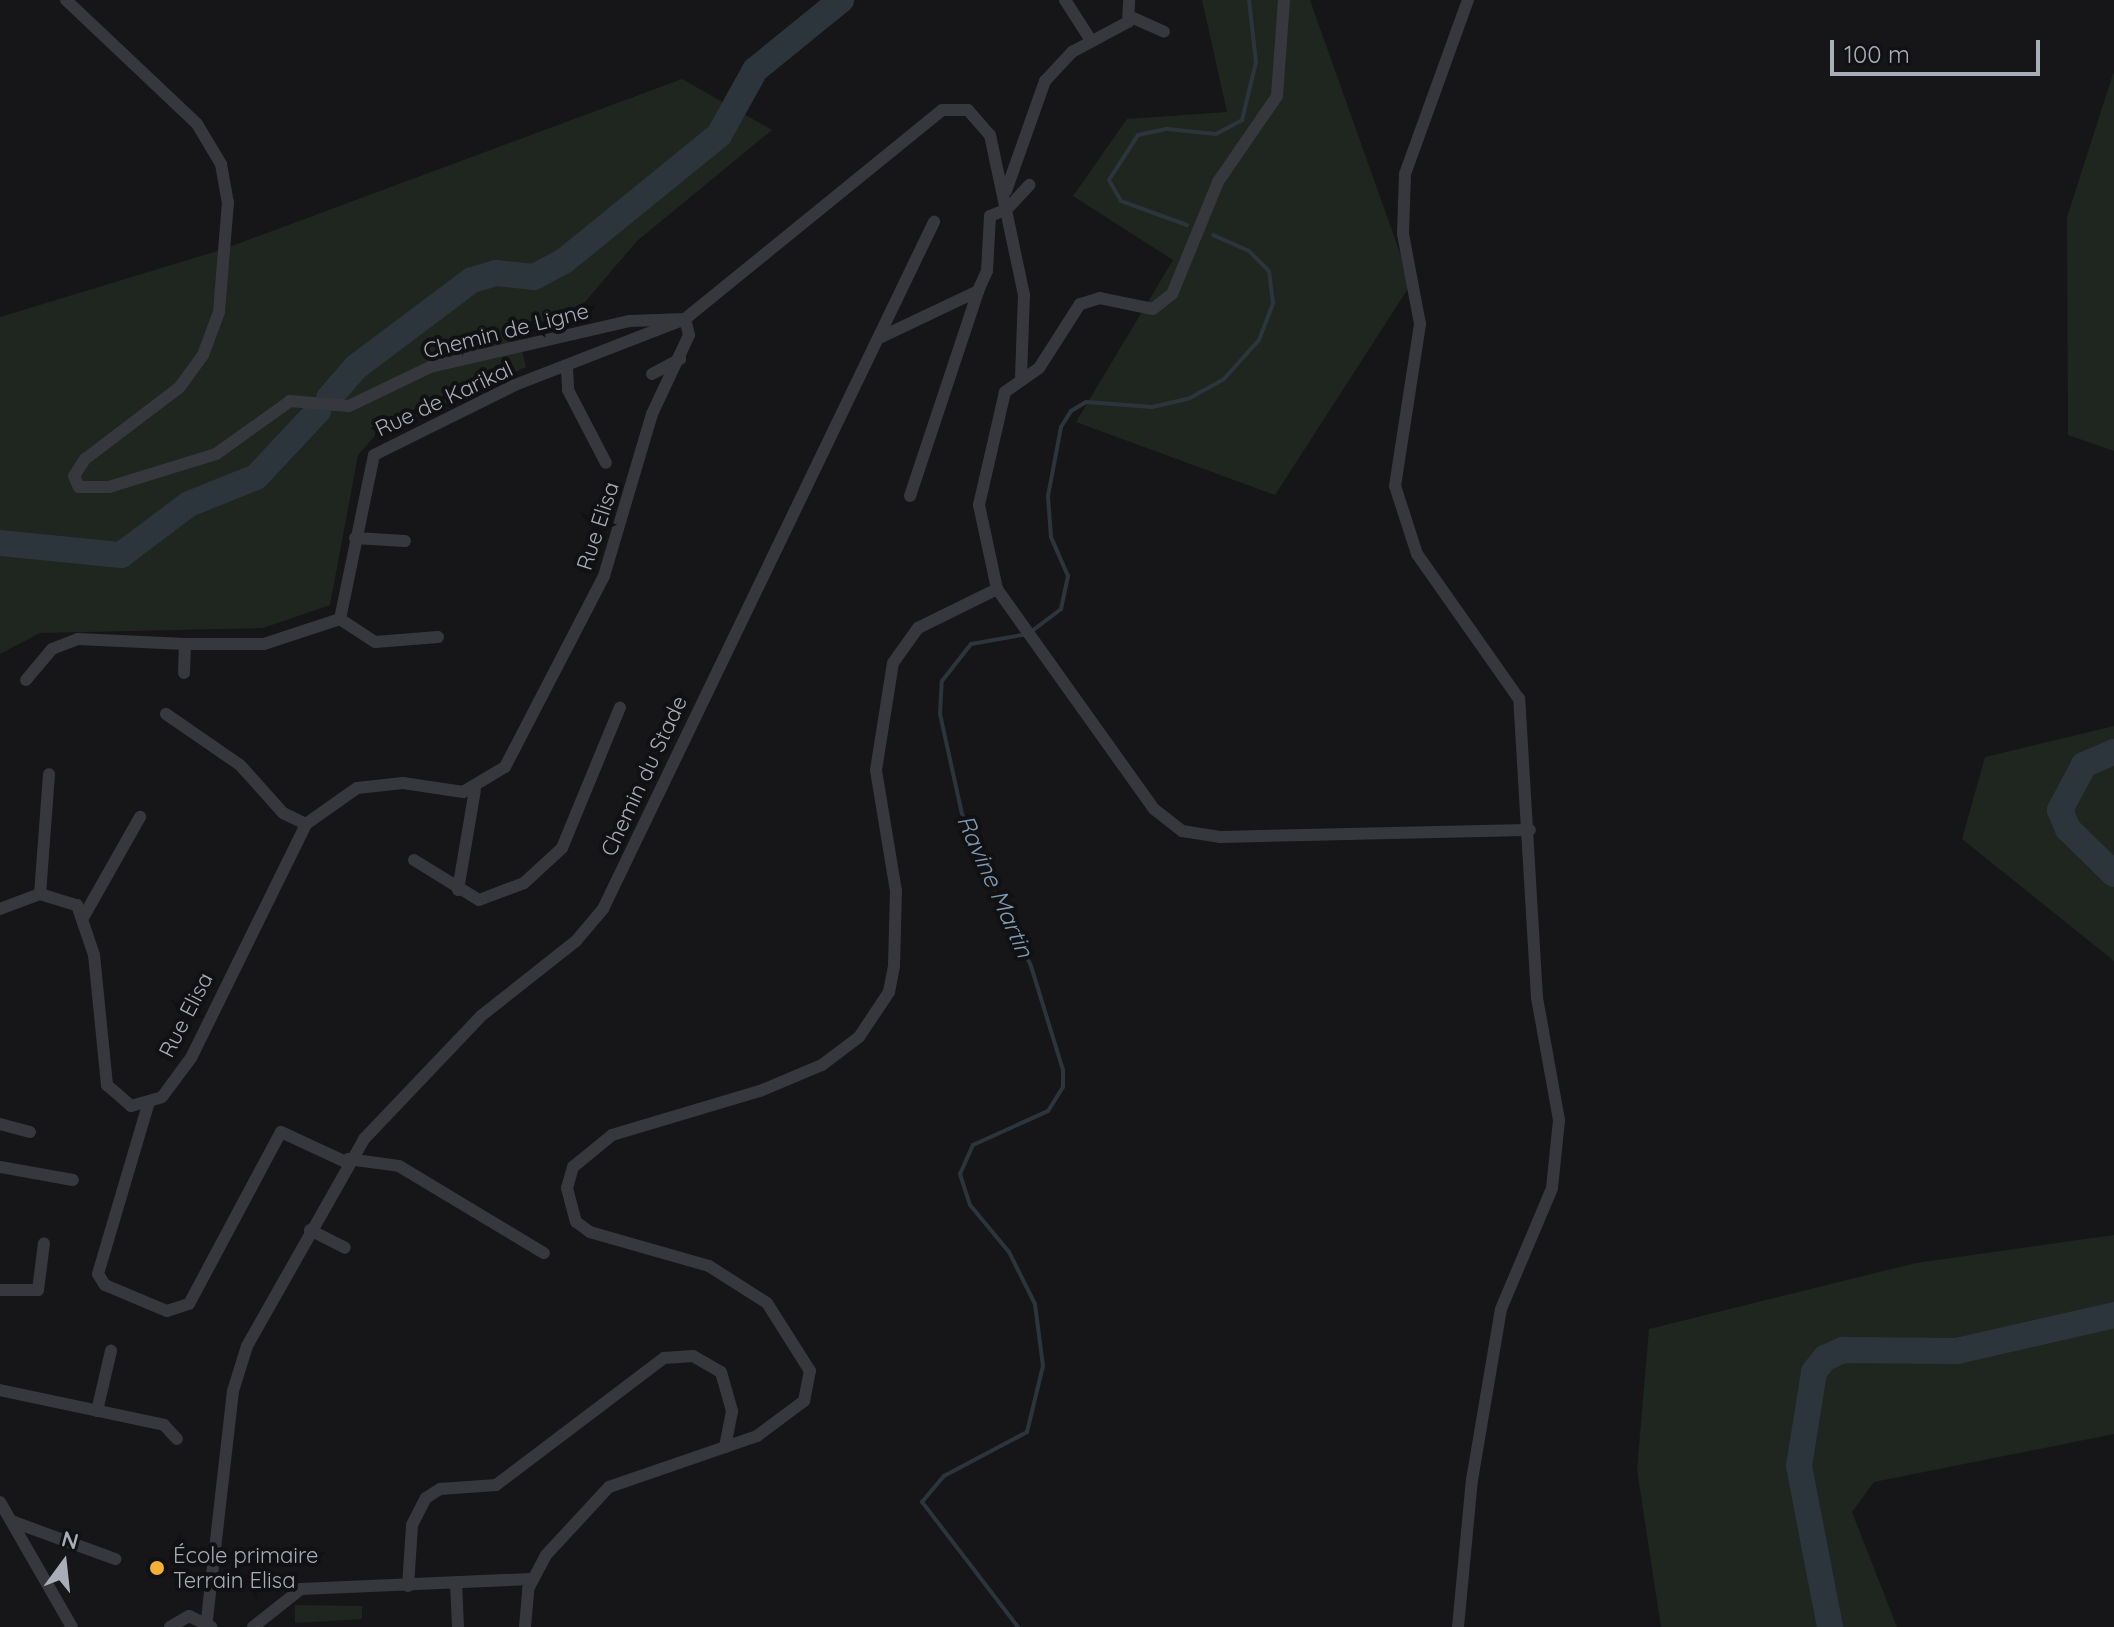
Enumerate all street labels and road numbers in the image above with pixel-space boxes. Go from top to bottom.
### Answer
street label: Chemin de Ligne [420,298,592,364]
street label: Rue de Karikal [371,356,517,442]
street label: Rue Elisa [571,478,625,574]
street label: Chemin du Stade [595,692,693,860]
street label: Rue Elisa [153,968,219,1062]

